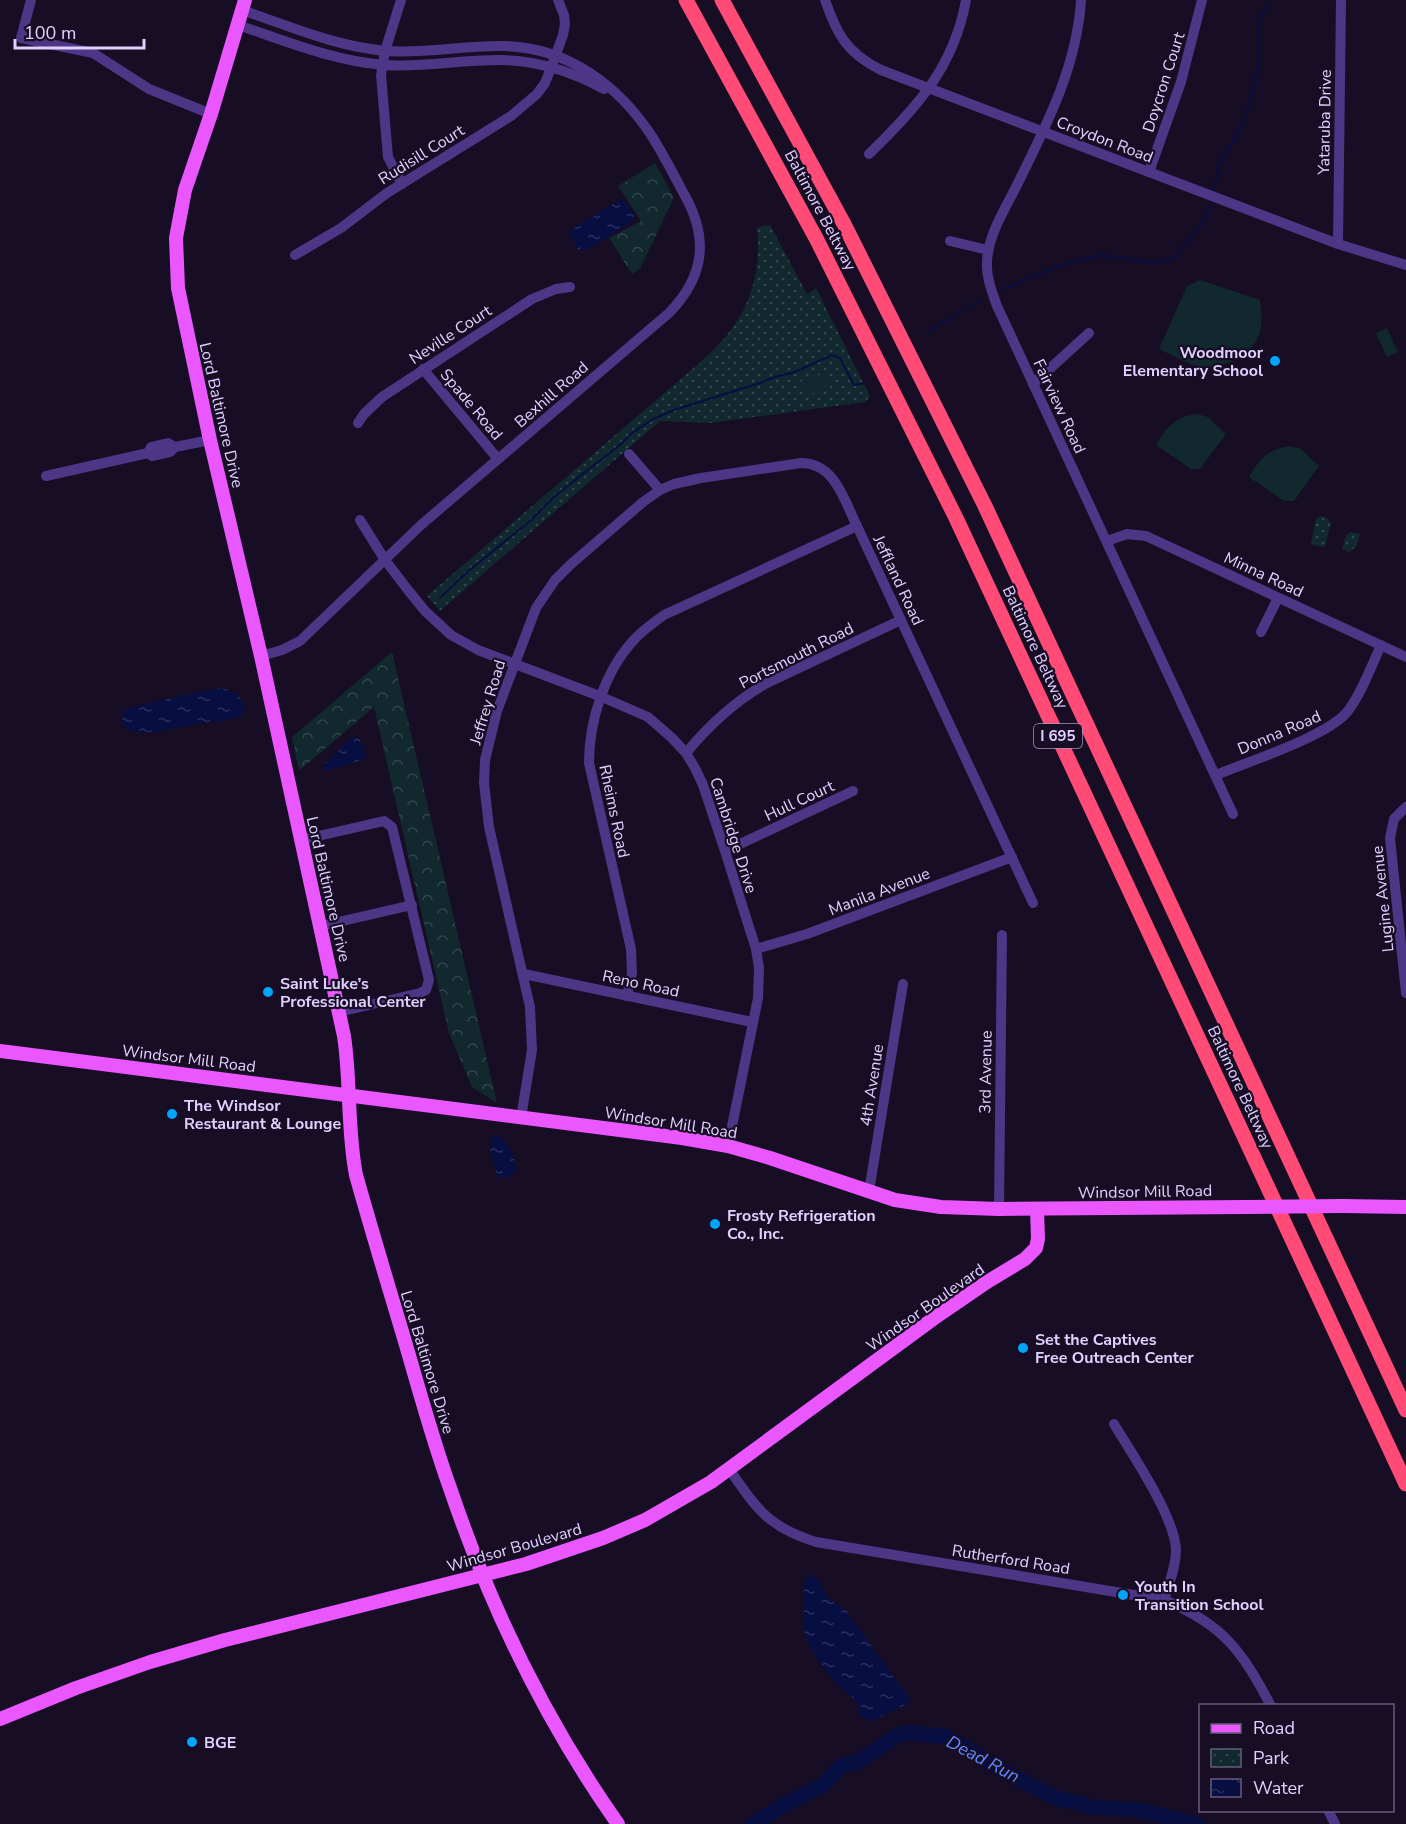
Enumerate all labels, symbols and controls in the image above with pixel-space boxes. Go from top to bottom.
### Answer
scale bar [15,12,144,50]
text: 100 m [24,21,76,45]
street label: Doycron Court [1137,29,1191,135]
street label: Yataruba Drive [1313,69,1337,176]
street label: Croydon Road [1053,111,1156,168]
street label: Rudisill Court [374,119,469,190]
street label: Baltimore Beltway [779,146,862,275]
street label: Neville Court [405,300,496,370]
street label: Lord Baltimore Drive [194,340,248,490]
place label: Woodmoor Elementary School [1123,342,1264,382]
marker: Woodmoor Elementary School [1268,354,1282,368]
street label: Fairview Road [1028,356,1091,457]
street label: Bexhill Road [510,357,593,433]
street label: Spade Road [435,364,508,445]
street label: Jeffland Road [867,531,929,629]
street label: Minna Road [1220,547,1307,603]
street label: Baltimore Beltway [997,582,1074,713]
street label: Portsmouth Road [735,618,857,694]
street label: Jeffrey Road [464,657,511,748]
street label: Donna Road [1234,705,1325,760]
road number: I 695 [1034,724,1082,748]
street label: Rheims Road [593,763,635,860]
street label: Cambridge Drive [704,774,762,896]
street label: Hull Court [761,775,838,827]
street label: Lord Baltimore Drive [301,814,355,964]
street label: Lugine Avenue [1366,845,1400,953]
street label: Manila Avenue [826,863,933,921]
street label: Reno Road [600,965,681,1003]
place label: Saint Luke’s Professional Center [280,973,426,1013]
marker: Saint Luke’s Professional Center [261,985,275,999]
street label: Baltimore Beltway [1202,1022,1279,1153]
street label: 3rd Avenue [974,1030,998,1114]
street label: Windsor Mill Road [121,1040,257,1078]
street label: 4th Avenue [855,1043,889,1128]
place label: The Windsor Restaurant & Lounge [184,1095,341,1135]
street label: Windsor Mill Road [603,1102,739,1144]
marker: The Windsor Restaurant & Lounge [165,1107,179,1121]
street label: Windsor Mill Road [1078,1180,1212,1204]
place label: Frosty Refrigeration Co., Inc. [727,1205,876,1245]
marker: Frosty Refrigeration Co., Inc. [708,1217,722,1231]
street label: Windsor Boulevard [862,1259,989,1357]
street label: Lord Baltimore Drive [395,1288,459,1437]
place label: Set the Captives Free Outreach Center [1035,1329,1194,1369]
marker: Set the Captives Free Outreach Center [1016,1341,1030,1355]
street label: Windsor Boulevard [444,1518,584,1578]
street label: Rutherford Road [950,1540,1071,1580]
place label: Youth In Transition School [1134,1576,1264,1616]
marker: Youth In Transition School [1116,1588,1130,1602]
legend [1199,1704,1394,1812]
text: Road [1253,1716,1295,1740]
water label: Dead Run [942,1730,1024,1788]
place label: BGE [204,1732,236,1754]
marker: BGE [185,1735,199,1749]
text: Park [1253,1746,1290,1770]
text: Water [1253,1776,1304,1800]

